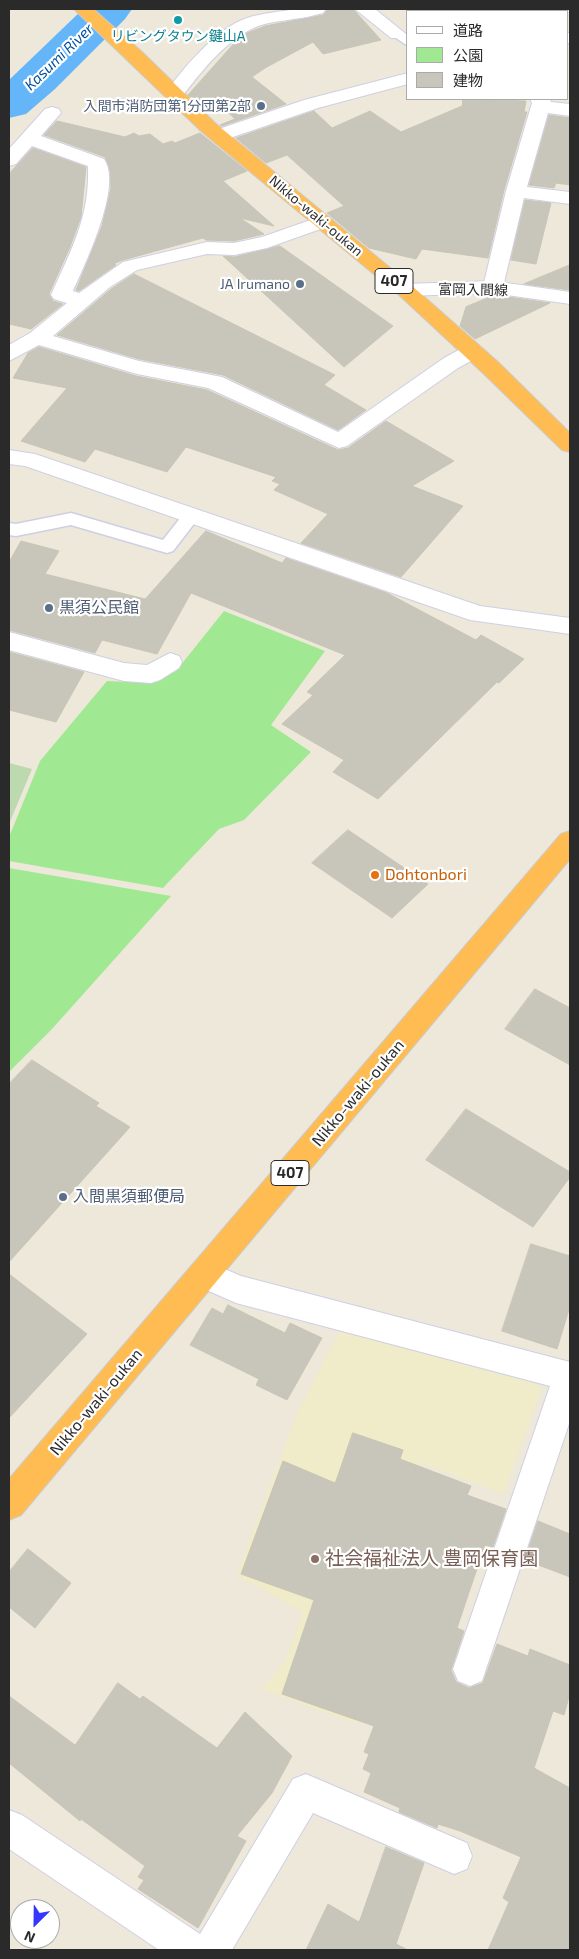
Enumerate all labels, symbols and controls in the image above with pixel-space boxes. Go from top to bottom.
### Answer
legend [406,10,569,100]
marker: リビングタウン鍵山A [172,14,184,26]
water label: Kasumi River [21,20,97,94]
text: 道路 [453,21,483,39]
place label: リビングタウン鍵山A [111,28,245,44]
text: 公園 [453,46,483,64]
text: 建物 [453,71,483,89]
place label: 入間市消防団第1分団第2部 [84,98,251,114]
marker: 入間市消防団第1分団第2部 [255,100,267,112]
street label: Nikko-waki-oukan [266,172,366,260]
road number: 407 [375,268,413,294]
place label: JA Irumano [220,276,290,292]
marker: JA Irumano [294,278,306,290]
street label: 富岡入間線 [438,281,508,299]
place label: 黒須公民館 [59,598,139,618]
marker: 黒須公民館 [43,602,55,614]
place label: Dohtonbori [385,865,467,885]
marker: Dohtonbori [369,869,381,881]
street label: Nikko-waki-oukan [308,1036,408,1150]
road number: 407 [271,1160,309,1186]
place label: 入間黒須郵便局 [73,1187,185,1207]
marker: 入間黒須郵便局 [57,1191,69,1203]
street label: Nikko-waki-oukan [46,1345,146,1459]
place label: 社会福祉法人 豊岡保育園 [325,1548,538,1570]
marker: 社会福祉法人 豊岡保育園 [309,1553,321,1565]
north arrow [10,1899,60,1949]
text: N [21,1928,37,1947]

